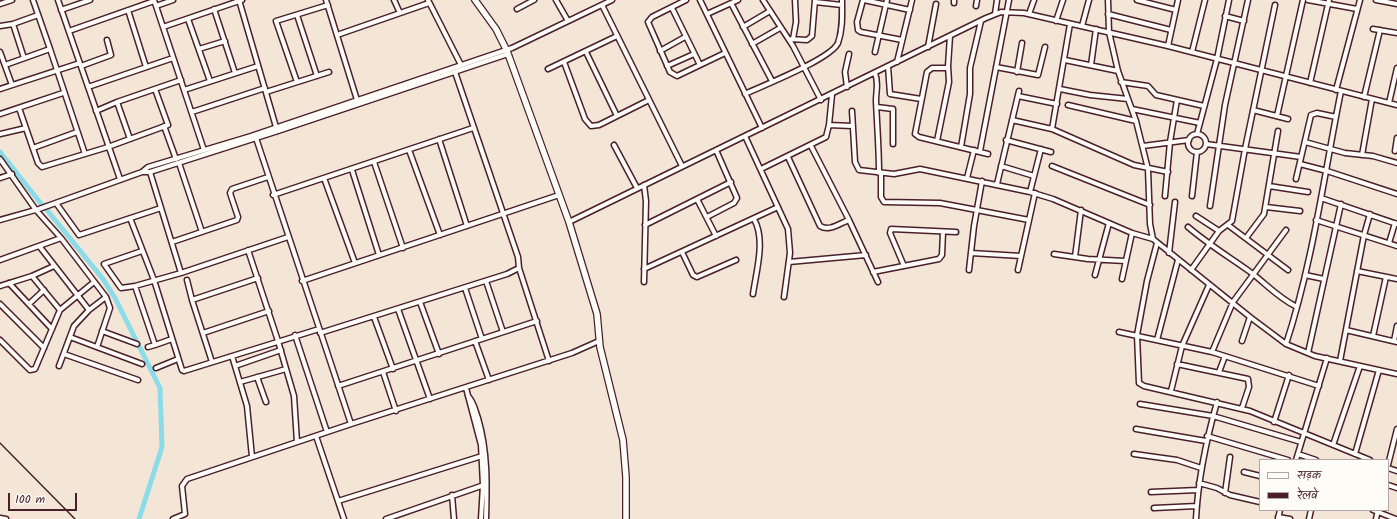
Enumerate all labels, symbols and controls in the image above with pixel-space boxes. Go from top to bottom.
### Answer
legend [1259,459,1389,511]
text: सड़क [1297,466,1321,485]
scale bar [10,485,79,511]
text: रेलवे [1297,486,1317,505]
text: 100 m [15,490,45,509]

